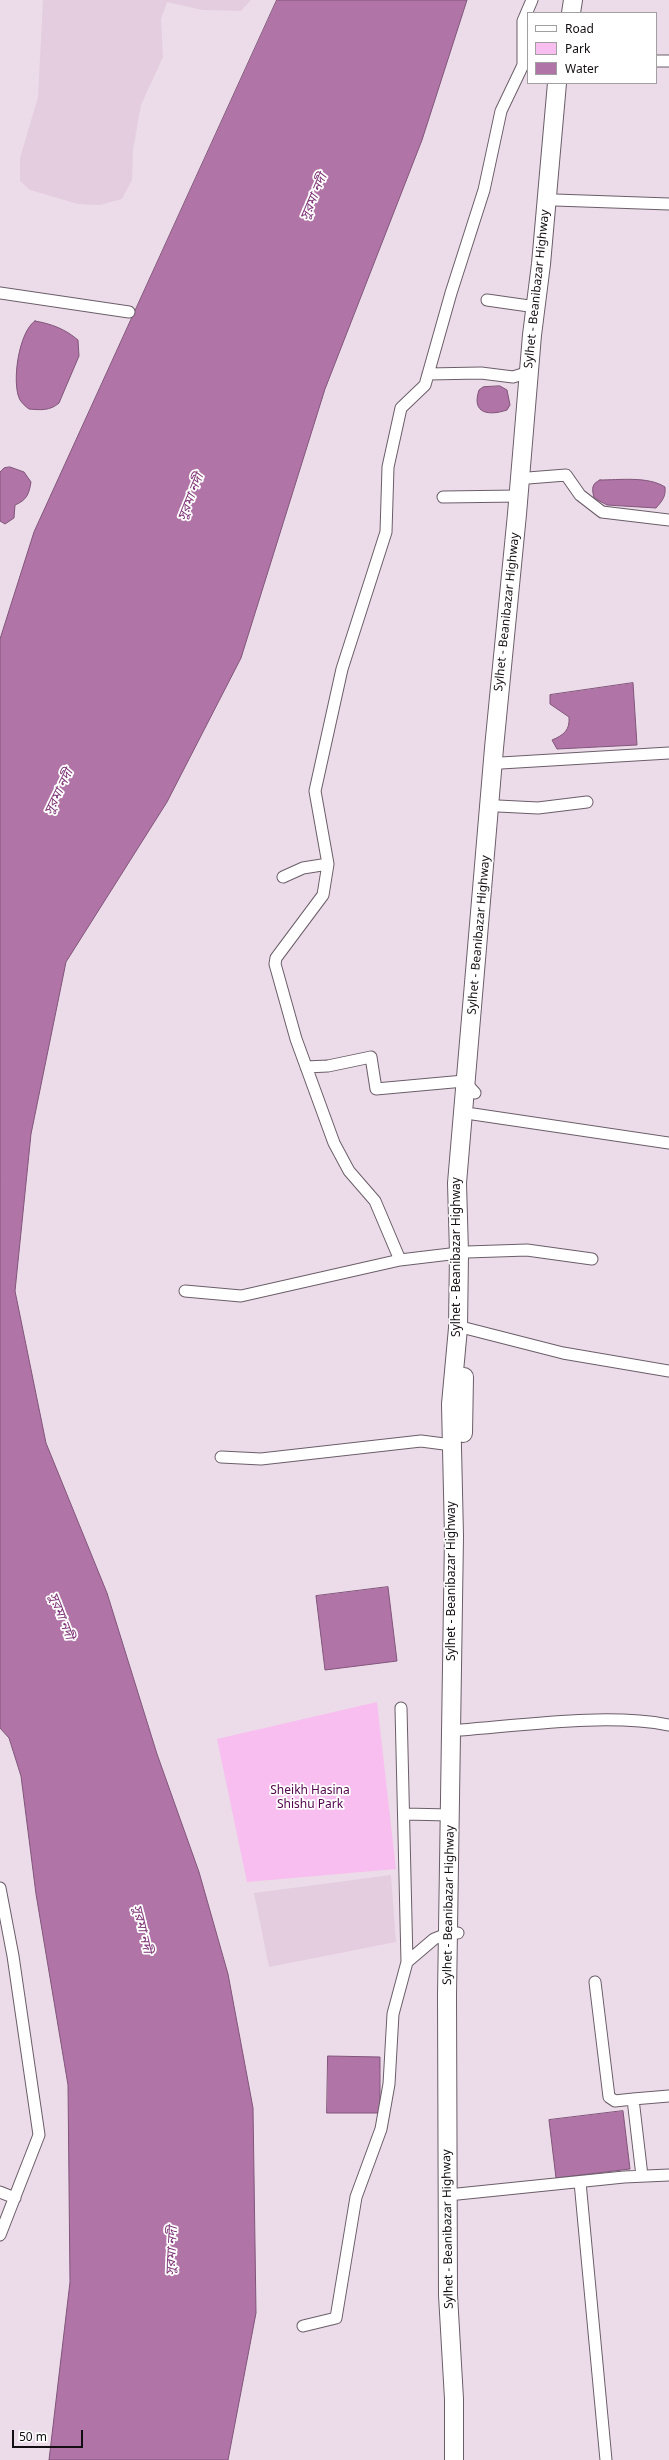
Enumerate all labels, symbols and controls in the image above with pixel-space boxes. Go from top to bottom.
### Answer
legend [527,12,657,84]
text: Road [565,20,594,37]
text: Park [565,40,590,57]
text: Water [565,60,599,77]
water label: সুরমা নদী [297,171,331,223]
street label: Sylhet - Beanibazar Highway [521,209,553,369]
water label: সুরমা নদী [175,471,207,523]
street label: Sylhet - Beanibazar Highway [491,532,523,692]
water label: সুরমা নদী [41,767,77,817]
street label: Sylhet - Beanibazar Highway [465,855,493,1015]
street label: Sylhet - Beanibazar Highway [450,1177,464,1337]
street label: Sylhet - Beanibazar Highway [445,1501,459,1661]
water label: সুরমা নদী [45,1590,77,1642]
park label: Sheikh Hasina Shishu Park [270,1784,350,1812]
street label: Sylhet - Beanibazar Highway [440,1825,458,1985]
water label: সুরমা নদী [129,1903,155,1955]
street label: Sylhet - Beanibazar Highway [439,2149,457,2309]
water label: সুরমা নদী [163,2226,181,2276]
scale bar [14,2422,85,2448]
text: 50 m [19,2428,47,2445]

